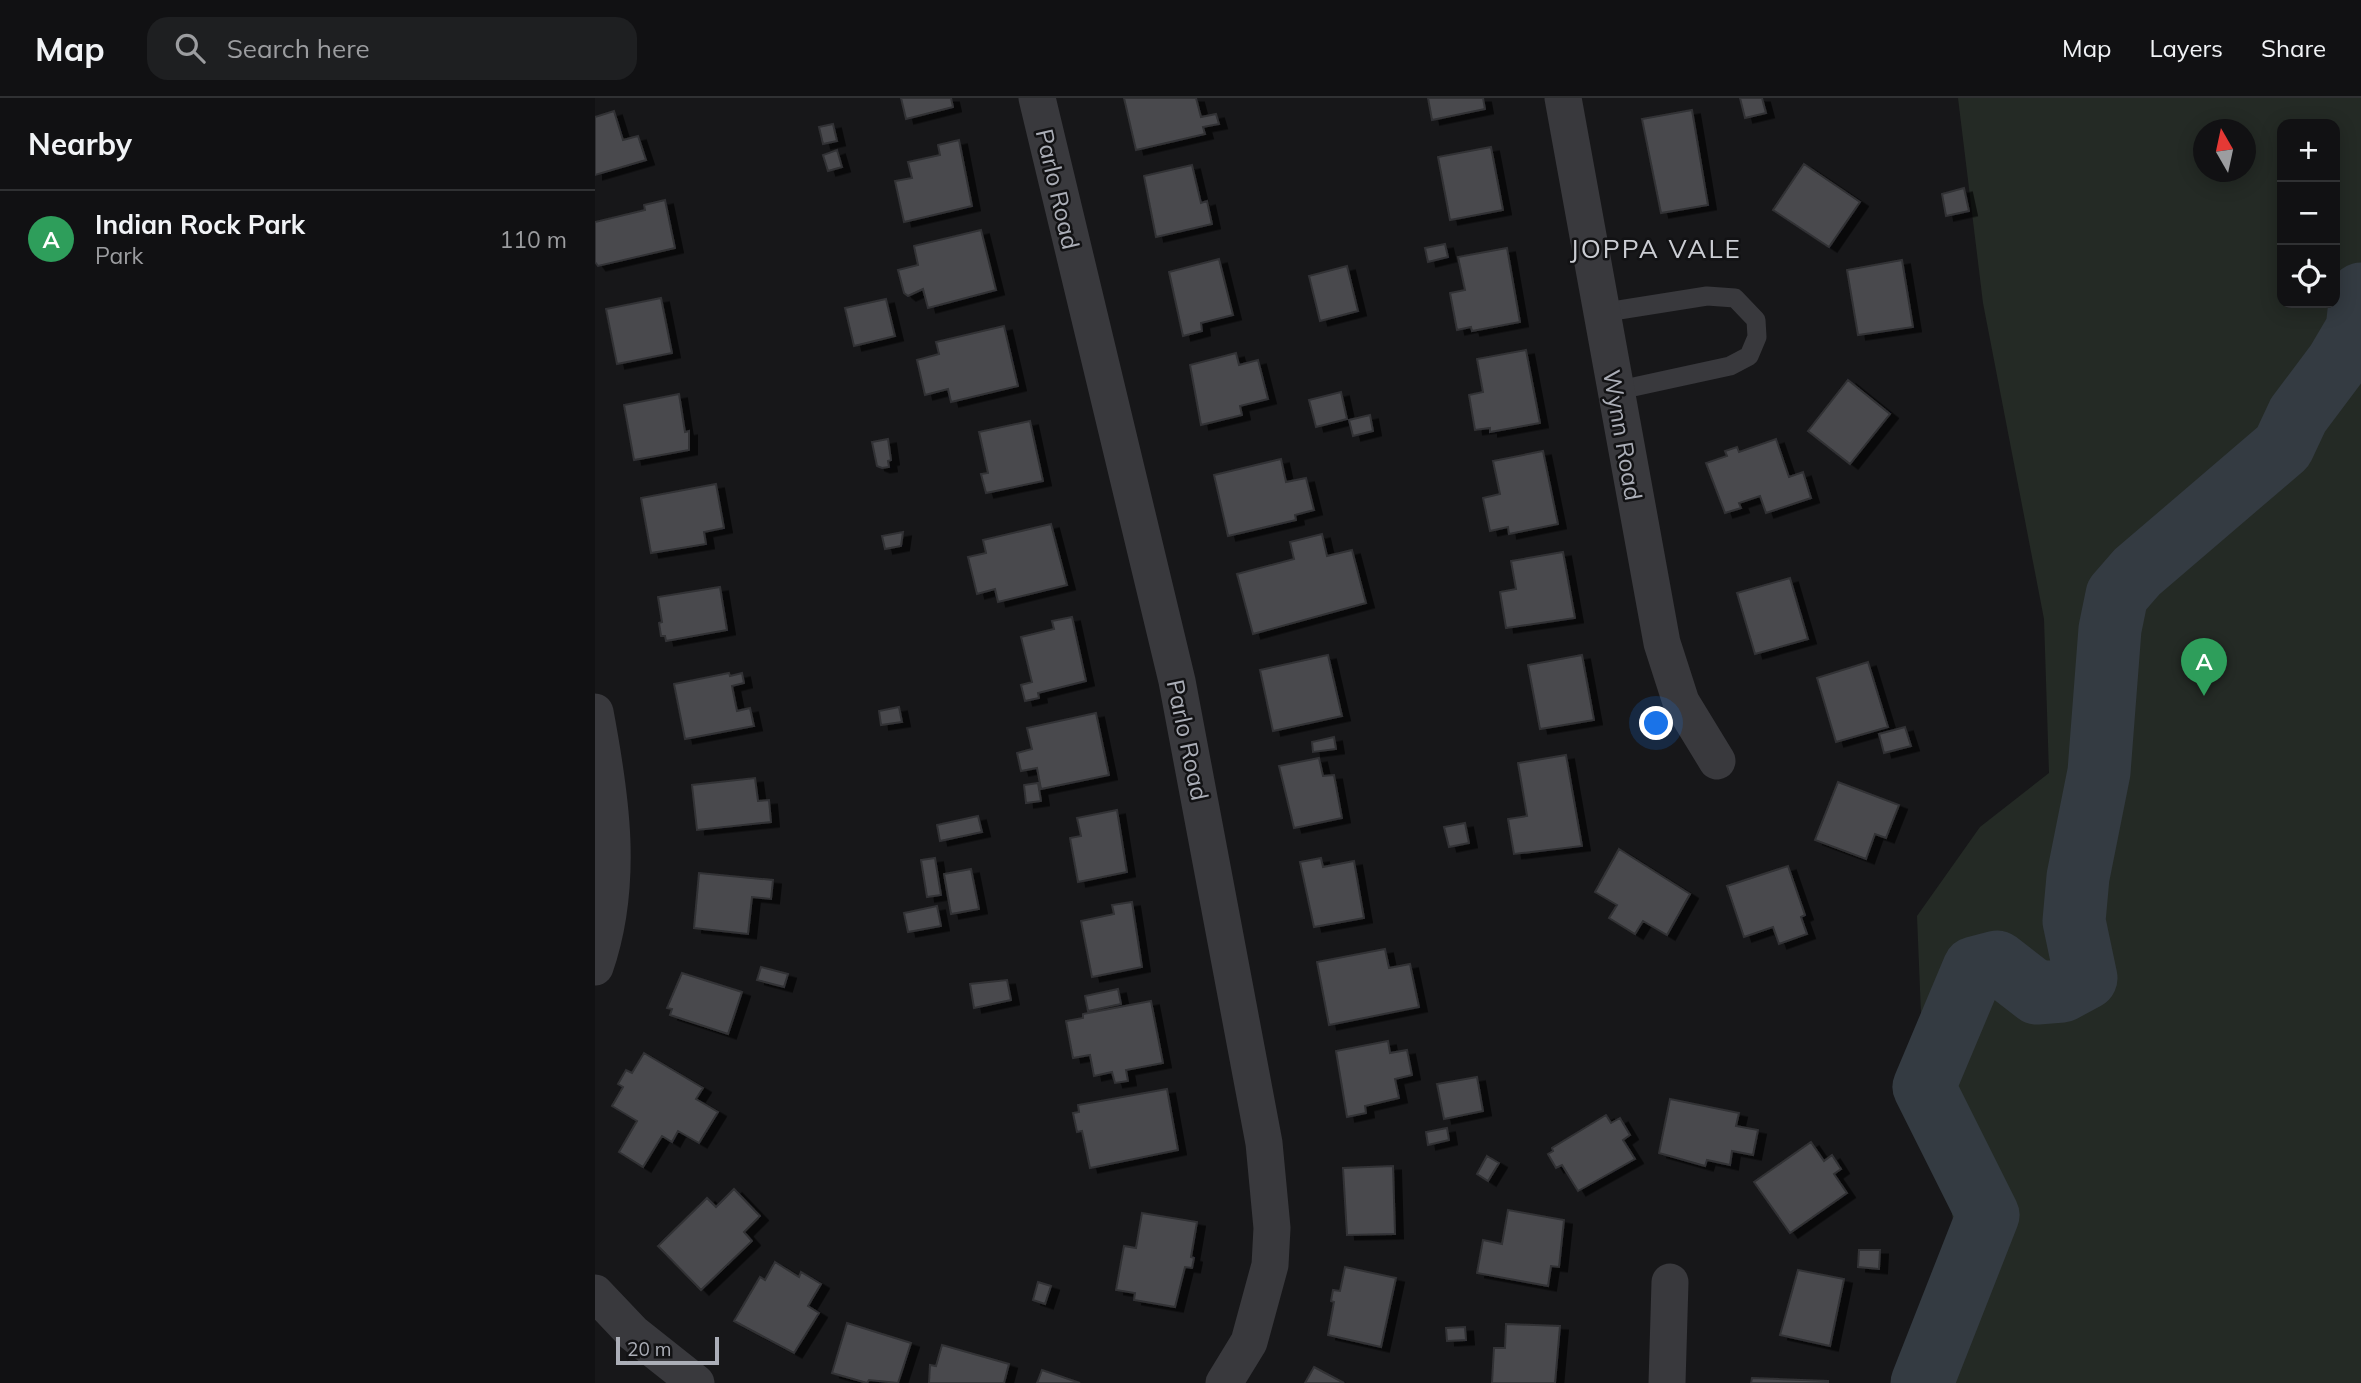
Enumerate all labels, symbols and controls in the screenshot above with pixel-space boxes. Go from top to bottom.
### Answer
search box [147,17,637,80]
text: Map [35,28,105,69]
icon: search [171,29,209,67]
text: Search here [227,32,370,65]
text: Map [2062,33,2111,63]
text: Layers [2149,33,2223,63]
text: Share [2261,33,2326,63]
north arrow [2193,119,2256,182]
map controls [2277,119,2340,308]
button: + [2277,119,2340,182]
text: Nearby [28,125,132,163]
street label: Parlo Road [1030,126,1086,252]
button: − [2277,182,2340,245]
text: Indian Rock Park [95,208,305,241]
text: A [42,225,60,254]
text: 110 m [499,225,567,254]
district label: JOPPA VALE [1570,232,1742,265]
text: Park [95,241,143,270]
button: locate [2277,245,2340,308]
street label: Wynn Road [1597,367,1649,503]
pin: A [2181,638,2227,696]
street label: Parlo Road [1161,677,1215,803]
your location [1639,706,1673,740]
scale bar [616,1334,719,1366]
text: 20 m [627,1337,671,1361]

